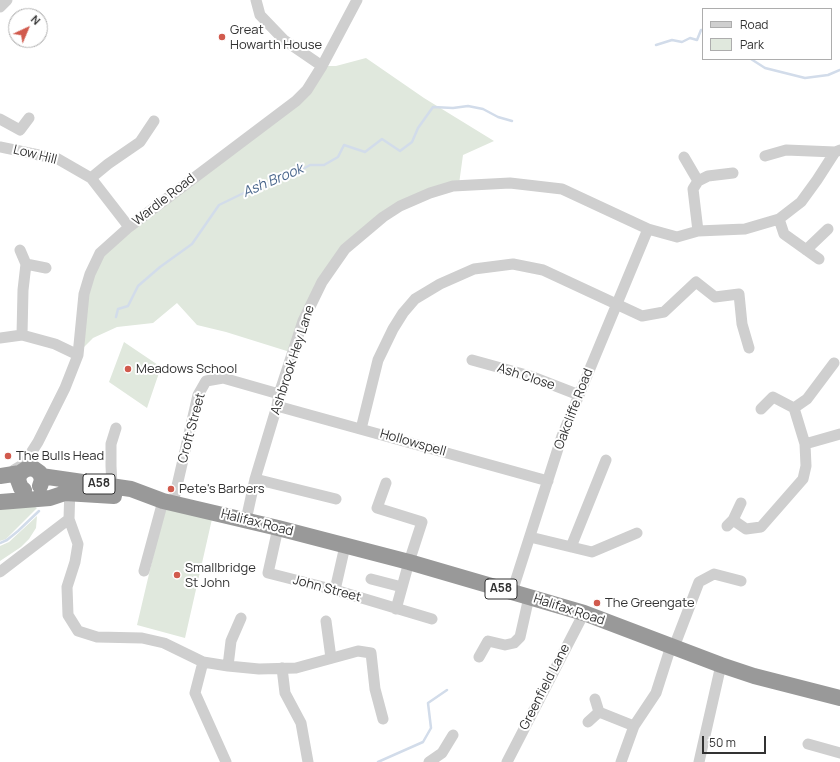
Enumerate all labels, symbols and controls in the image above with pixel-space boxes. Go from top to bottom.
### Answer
north arrow [8,8,48,48]
legend [702,8,832,60]
text: N [28,12,44,28]
text: Road [740,16,768,33]
place label: Great Howarth House [230,22,322,53]
marker: Great Howarth House [217,32,227,42]
text: Park [740,36,764,53]
street label: Low Hill [11,142,59,168]
water label: Ash Brook [240,161,306,201]
street label: Wardle Road [130,171,198,229]
street label: Ashbrook Hey Lane [268,303,318,417]
street label: Ash Close [495,360,557,394]
place label: Meadows School [136,361,237,377]
marker: Meadows School [123,364,133,374]
street label: Oakcliffe Road [551,366,597,452]
street label: Croft Street [175,391,209,465]
street label: Hollowspell [378,426,448,460]
place label: The Bulls Head [16,448,104,464]
marker: The Bulls Head [3,451,13,461]
road number: A58 [83,474,115,494]
place label: Pete's Barbers [179,481,265,497]
marker: Pete's Barbers [166,484,176,494]
street label: Halifax Road [219,506,295,540]
place label: Smallbridge St John [185,560,256,591]
marker: Smallbridge St John [172,570,182,580]
street label: John Street [291,572,363,606]
road number: A58 [485,579,517,599]
street label: Halifax Road [531,591,607,629]
place label: The Greengate [605,595,695,611]
marker: The Greengate [592,598,602,608]
street label: Greenfield Lane [517,641,573,733]
scale bar [704,728,768,754]
text: 50 m [709,734,736,751]

